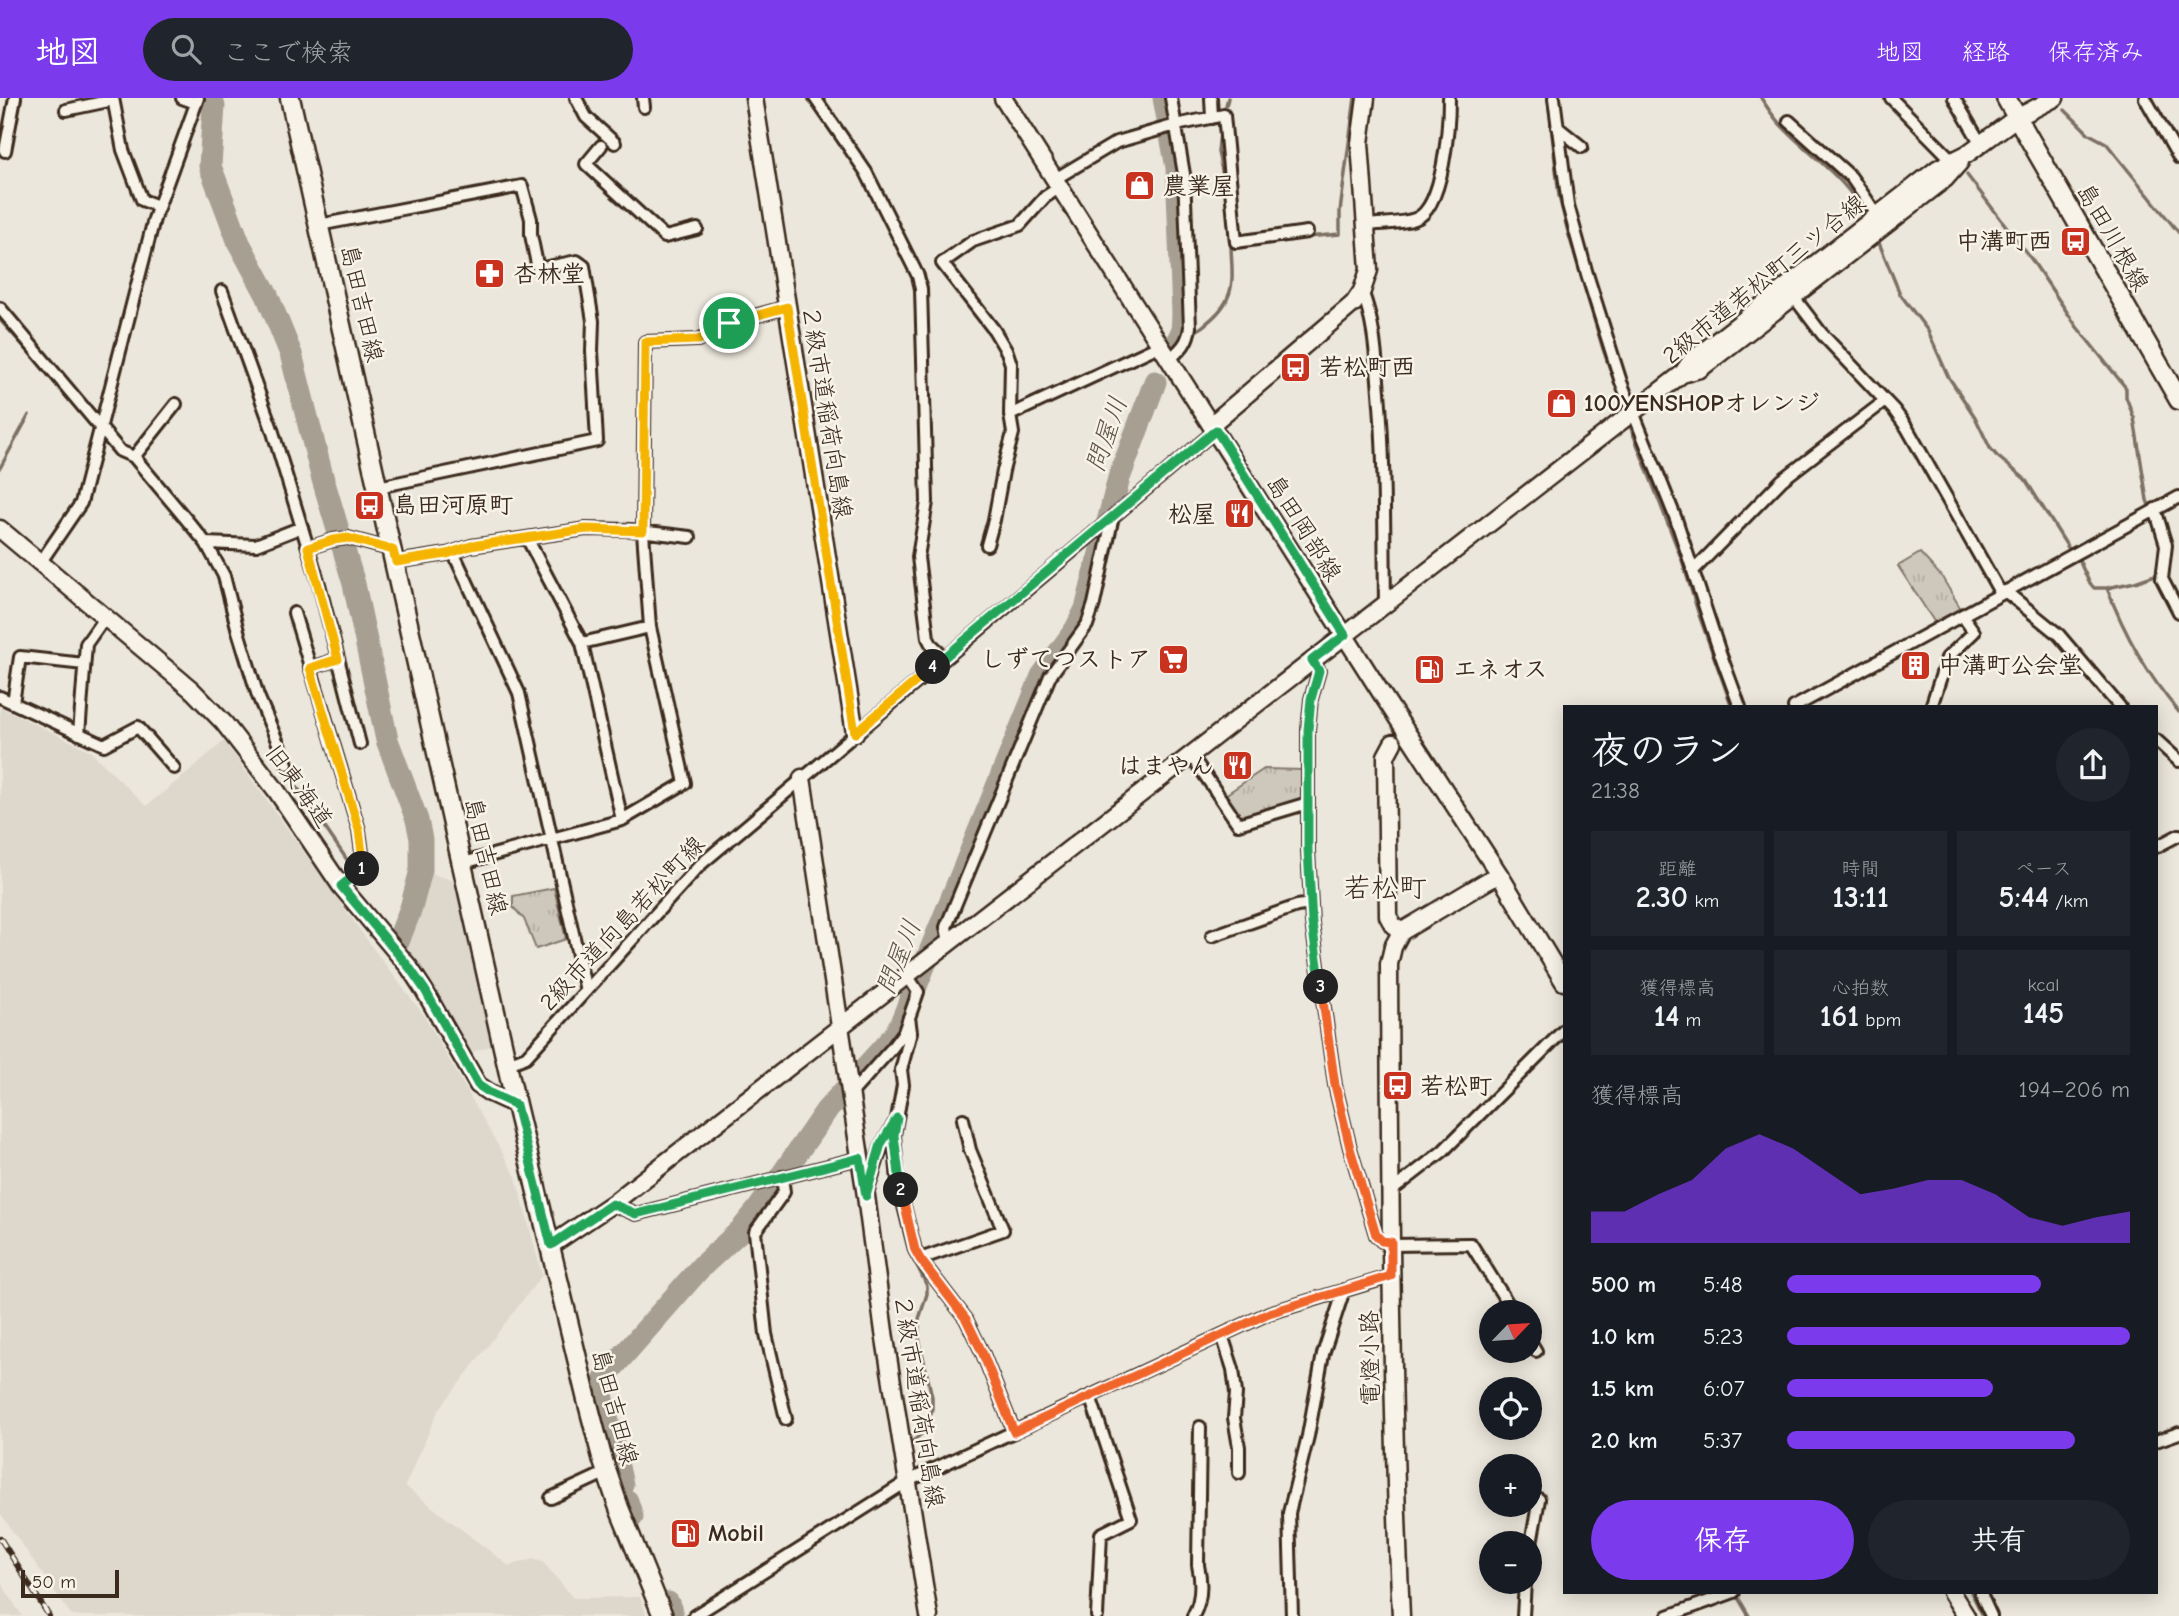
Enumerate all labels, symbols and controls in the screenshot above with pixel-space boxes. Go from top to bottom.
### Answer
search box [143,18,633,81]
icon: search [167,30,205,68]
text: 地図 [35,33,101,71]
text: ここで検索 [223,38,353,68]
text: 地図 [1876,38,1924,66]
text: 経路 [1962,38,2010,66]
text: 保存済み [2048,38,2144,66]
shop icon: 農業屋 [1123,169,1157,203]
place label: 農業屋 [1163,172,1235,200]
street label: 島田川根線 [2071,178,2155,296]
street label: 2級市道若松町三ツ合線 [1657,189,1871,369]
bus stop icon: 中溝町西 [2058,224,2092,258]
place label: 中溝町西 [1956,227,2052,255]
street label: 島田吉田線 [335,241,389,365]
pharmacy icon: 杏林堂 [473,257,507,291]
place label: 杏林堂 [513,260,585,288]
pin [699,293,759,353]
street label: ２級市道稲荷向島線 [796,303,858,521]
icon: arrive [710,304,748,342]
bus stop icon: 若松町西 [1279,350,1313,384]
place label: 若松町西 [1319,353,1415,381]
shop icon: 100YENSHOPオレンジ [1544,386,1578,420]
place label: 100YENSHOPオレンジ [1584,389,1820,417]
water label: 問屋川 [1080,393,1134,476]
street label: 島田岡部線 [1260,470,1348,586]
bus stop icon: 島田河原町 [353,488,387,522]
place label: 島田河原町 [393,491,513,519]
restaurant icon: 松屋 [1222,497,1256,531]
place label: 松屋 [1168,500,1216,528]
supermarket icon: しずてつストア [1157,642,1191,676]
place label: しずてつストア [981,645,1151,673]
building icon: 中溝町公会堂 [1898,648,1932,682]
pin: 4 [916,650,950,684]
place label: 中溝町公会堂 [1938,651,2082,679]
fuel station icon: エネオス [1413,652,1447,686]
text: 4 [928,655,937,677]
place label: エネオス [1453,655,1548,683]
button: share [2056,728,2130,802]
text: 夜のラン [1591,729,1743,773]
street label: 旧東海道 [259,739,339,833]
restaurant icon: はまやん [1220,749,1254,783]
place label: はまやん [1118,752,1214,780]
text: 21:38 [1591,777,1640,804]
street label: 島田吉田線 [459,794,513,918]
street label: 2級市道向島若松町線 [534,830,710,1016]
pin: 1 [344,852,380,886]
text: 1 [358,857,365,879]
text: 距離 [1658,858,1697,880]
text: 時間 [1841,858,1880,880]
text: ペース [2016,858,2071,880]
district label: 若松町 [1343,872,1427,904]
text: 2.30 [1636,880,1688,915]
text: 13:11 [1832,880,1889,915]
text: 5:44 [1999,880,2049,915]
text: km [1688,890,1719,912]
text: /km [2049,890,2088,912]
water label: 問屋川 [870,916,927,999]
pin: 3 [1304,970,1338,1004]
text: kcal [2028,974,2059,996]
text: 3 [1316,975,1325,997]
text: 獲得標高 [1639,977,1716,999]
text: 心拍数 [1832,977,1889,999]
text: 145 [2023,996,2064,1031]
text: 14 [1654,999,1679,1034]
text: 161 [1820,999,1859,1034]
text: m [1679,1009,1701,1031]
text: bpm [1859,1009,1901,1031]
bus stop icon: 若松町 [1380,1069,1414,1103]
place label: 若松町 [1420,1072,1492,1100]
text: 194–206 m [2019,1076,2130,1103]
text: 獲得標高 [1591,1082,1683,1109]
pin: 2 [884,1172,918,1208]
text: 2 [896,1178,905,1200]
text: 500 m [1591,1271,1656,1298]
text: 5:48 [1703,1271,1743,1298]
street label: ２級市道稲荷向島線 [888,1292,950,1510]
north arrow [1479,1300,1542,1363]
map controls [1479,1300,1542,1594]
street label: 電燈小路 [1355,1310,1385,1406]
text: 1.0 km [1591,1323,1655,1350]
text: 5:23 [1703,1323,1743,1350]
street label: 島田吉田線 [586,1345,644,1469]
text: 1.5 km [1591,1375,1654,1402]
text: 6:07 [1703,1375,1745,1402]
button: locate [1479,1377,1542,1440]
text: 2.0 km [1591,1427,1657,1454]
text: 5:37 [1703,1427,1742,1454]
button: + [1479,1454,1542,1517]
button: 保存 [1591,1500,1854,1580]
button: 共有 [1868,1500,2130,1580]
fuel station icon: Mobil [668,1516,702,1550]
place label: Mobil [708,1519,764,1547]
button: − [1479,1531,1542,1594]
scale bar [21,1567,119,1599]
text: 50 m [32,1571,76,1593]

